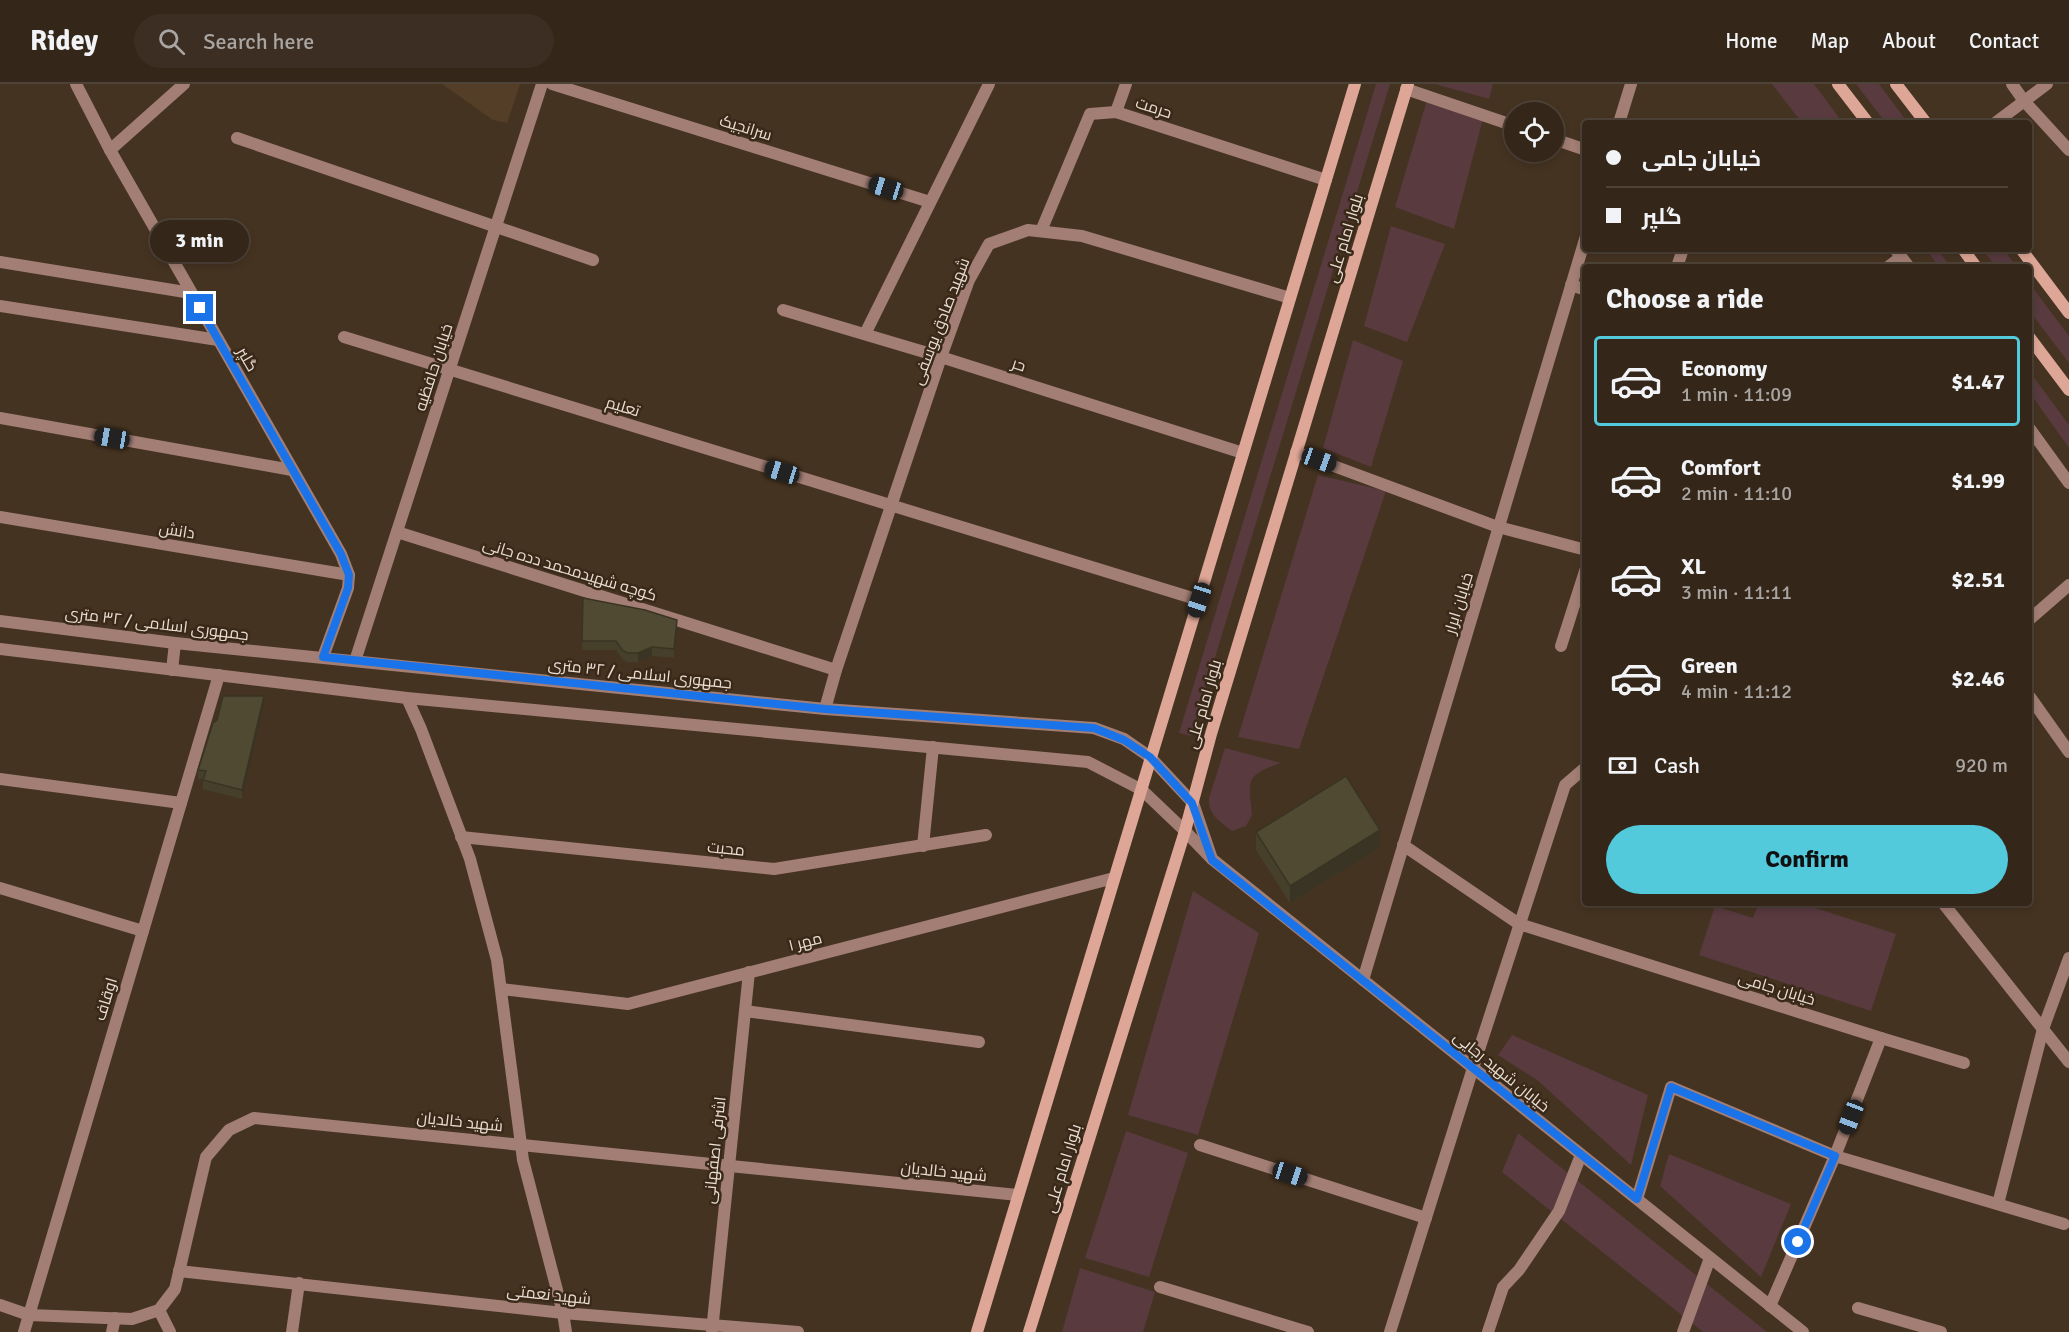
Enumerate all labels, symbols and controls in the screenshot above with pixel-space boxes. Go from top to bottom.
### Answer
search box [134,14,554,68]
text: Ridey [30,24,98,58]
icon: search [155,25,188,58]
text: Search here [203,28,314,55]
text: Home [1725,28,1778,54]
text: Map [1811,28,1849,54]
text: About [1882,28,1936,54]
text: Contact [1969,28,2039,54]
street label: حرمت [1133,93,1174,123]
map controls [1504,102,1564,162]
button: locate [1504,102,1564,162]
street label: سرانجیک [717,111,774,145]
text: خیابان جامی [1642,145,1761,172]
car [866,174,906,202]
street label: بلوار امام علی [1322,191,1369,285]
text: گلپر [1642,203,1682,230]
callout: 3 min [150,221,250,263]
text: 3 min [175,228,224,253]
street label: شهید صادق یوسفی [907,255,974,388]
text: Choose a ride [1606,283,1764,316]
route end [186,294,213,321]
street label: خیابان حافظیه [410,321,457,414]
street label: گلپر [231,343,262,376]
street label: حر [1008,353,1028,377]
icon: car [1609,354,1663,408]
text: Economy [1681,355,1767,382]
text: $1.47 [1951,368,2005,395]
text: 1 min · 11:09 [1681,382,1792,407]
street label: تعلیم [603,392,643,423]
car [93,426,131,450]
car [1299,445,1339,475]
icon: car [1609,453,1663,507]
text: Comfort [1681,454,1761,481]
car [762,458,802,486]
text: $1.99 [1951,467,2005,494]
text: 2 min · 11:10 [1681,481,1792,506]
street label: دانش [157,518,196,544]
street label: کوچه شهیدمحمد دده جانی [480,534,659,607]
icon: car [1609,552,1663,606]
text: XL [1681,553,1706,580]
text: $2.51 [1951,566,2005,593]
street label: خیابان ابرار [1440,570,1478,637]
car [1185,580,1213,620]
text: 3 min · 11:11 [1681,580,1792,605]
street label: جمهوری اسلامی / ۳۲ متری [64,603,250,645]
icon: car [1609,651,1663,705]
text: Green [1681,652,1738,679]
street label: جمهوری اسلامی / ۳۲ متری [547,654,733,694]
street label: بلوار امام علی [1182,657,1227,751]
text: $2.46 [1951,665,2005,692]
text: 4 min · 11:12 [1681,679,1792,704]
icon: cash [1606,749,1639,782]
text: Cash [1654,752,1700,779]
text: 920 m [1955,753,2008,778]
button: Confirm [1606,825,2008,894]
street label: محبت [706,837,746,861]
street label: مهر ۱ [786,928,824,956]
street label: خیابان جامی [1736,968,1818,1010]
street label: اوقاف [90,975,122,1023]
street label: خیابان شهید رجایی [1449,1027,1554,1117]
street label: اشرفی اصفهانی [699,1096,731,1205]
car [1836,1097,1866,1137]
street label: شهید خالدیان [416,1108,504,1136]
street label: بلوار امام علی [1040,1121,1087,1215]
street label: شهید خالدیان [900,1158,988,1186]
car [1270,1160,1310,1188]
route start [1784,1228,1811,1255]
street label: شهید نعمتی [506,1281,592,1309]

